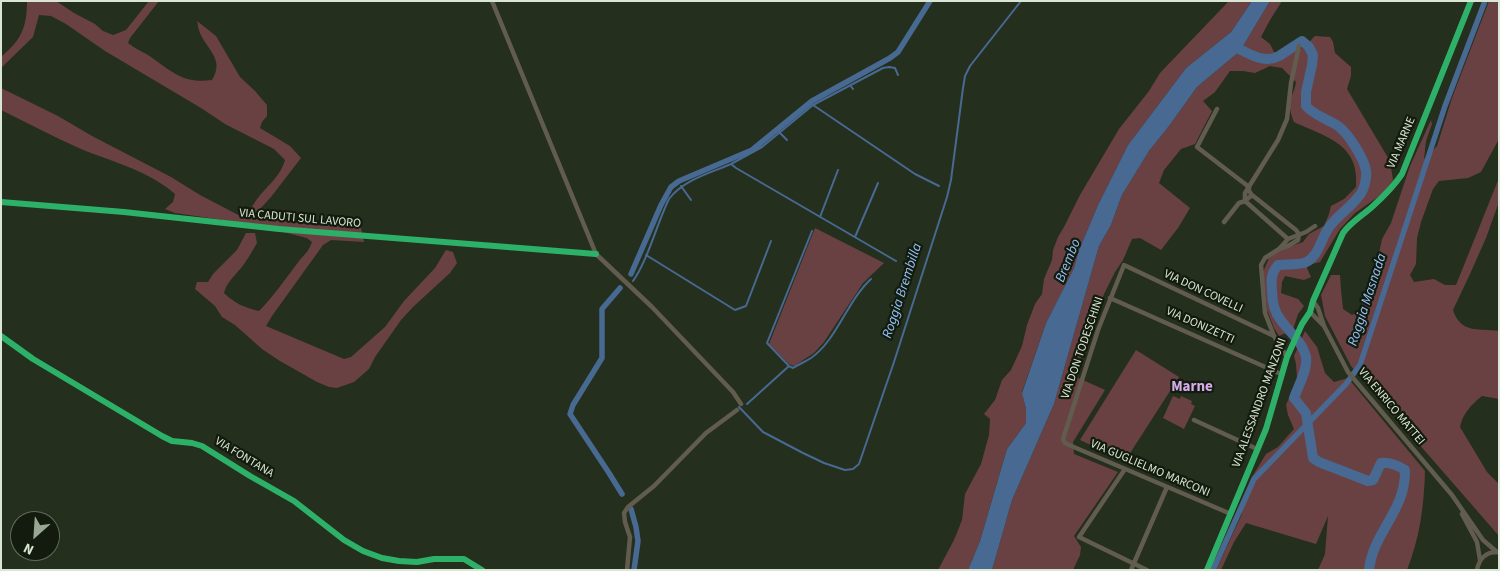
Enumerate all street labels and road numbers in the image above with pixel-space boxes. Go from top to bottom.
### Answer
street label: VIA MARNE [1385,115,1419,171]
street label: VIA CADUTI SUL LAVORO [239,207,361,231]
street label: VIA DON COVELLI [1161,267,1245,317]
street label: VIA DON TODESCHINI [1059,295,1107,401]
street label: VIA DONIZETTI [1164,305,1236,347]
street label: VIA ALESSANDRO MANZONI [1230,336,1290,470]
street label: VIA ENRICO MATTEI [1355,366,1427,448]
street label: VIA FONTANA [212,435,276,481]
street label: VIA GUGLIELMO MARCONI [1088,437,1212,501]

